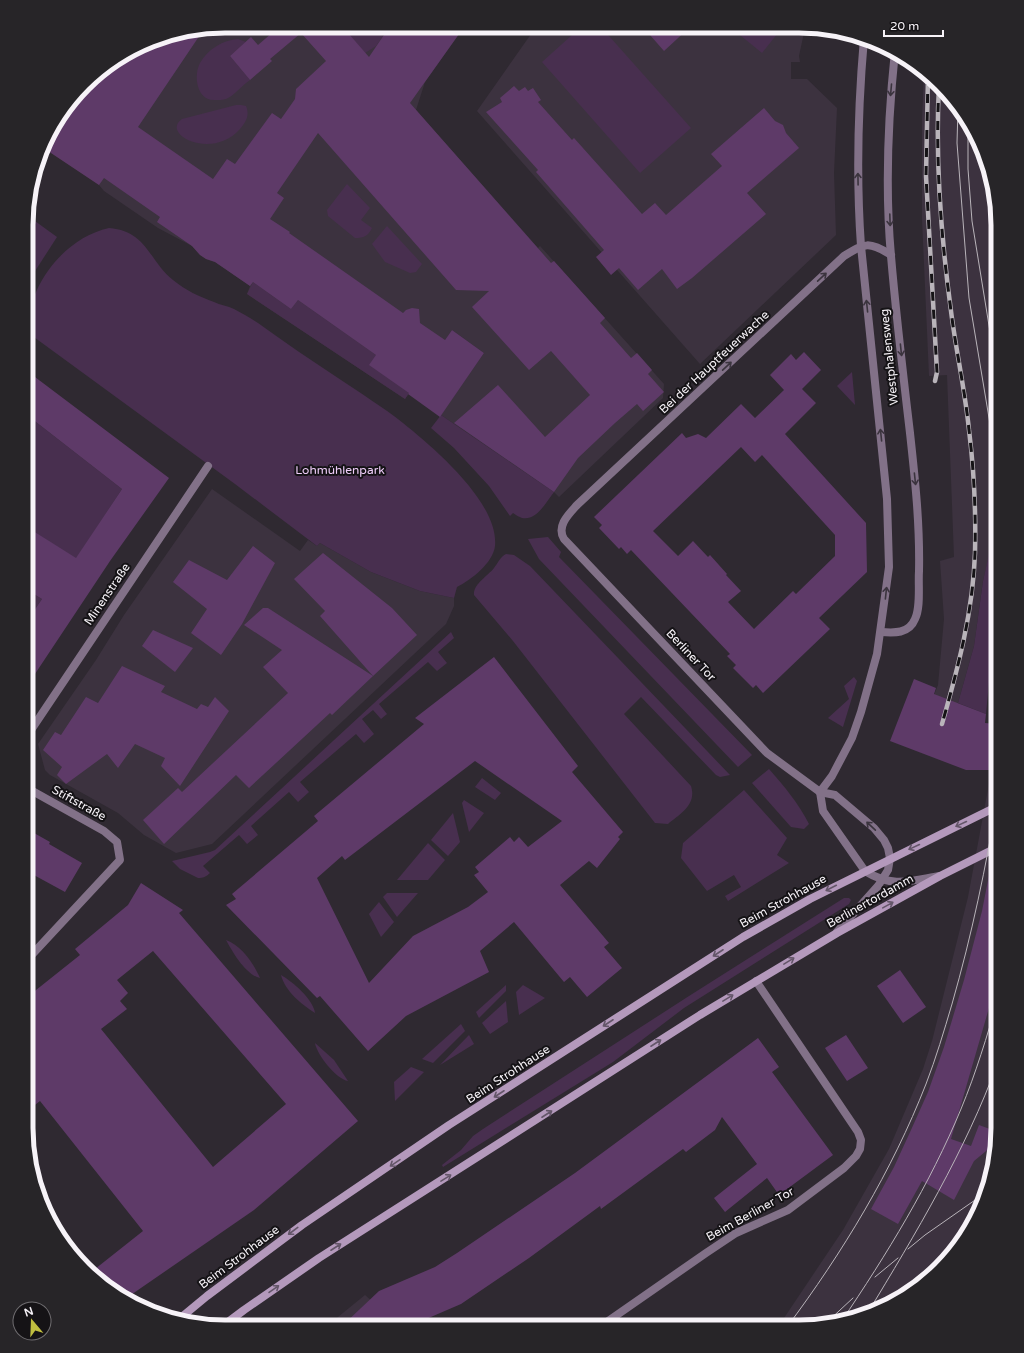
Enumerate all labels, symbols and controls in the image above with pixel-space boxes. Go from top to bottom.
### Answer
scale bar [884,12,943,38]
text: 20 m [890,19,919,33]
one-way arrow [888,83,895,96]
one-way arrow [854,173,862,186]
one-way arrow [886,213,893,226]
one-way arrow [817,272,827,281]
one-way arrow [863,300,871,313]
street label: Bei der Hauptfeuerwache [656,307,772,417]
street label: Westphalensweg [877,308,901,406]
one-way arrow [897,343,904,356]
one-way arrow [722,361,732,370]
one-way arrow [877,429,884,442]
park label: Lohmühlenpark [295,463,385,477]
one-way arrow [911,472,918,485]
street label: Minenstraße [81,560,133,628]
one-way arrow [882,587,890,600]
street label: Berliner Tor [663,626,719,684]
street label: Stiftstraße [50,782,109,824]
one-way arrow [865,821,876,830]
one-way arrow [955,821,967,828]
one-way arrow [908,844,920,851]
street label: Beim Strohhause [737,871,829,931]
street label: Berlinertordamm [824,871,916,931]
one-way arrow [825,885,837,893]
one-way arrow [882,900,894,908]
one-way arrow [713,949,724,957]
one-way arrow [783,957,794,965]
one-way arrow [722,993,734,1001]
one-way arrow [603,1019,614,1028]
one-way arrow [650,1039,661,1047]
street label: Beim Strohhause [464,1042,553,1106]
one-way arrow [493,1090,505,1098]
one-way arrow [541,1109,552,1118]
one-way arrow [390,1159,401,1167]
one-way arrow [440,1173,452,1181]
street label: Beim Berliner Tor [704,1184,797,1244]
street label: Beim Strohhause [196,1222,282,1292]
one-way arrow [288,1227,299,1236]
one-way arrow [330,1243,341,1251]
one-way arrow [268,1285,279,1293]
north arrow [12,1301,52,1341]
text: N [23,1304,35,1320]

